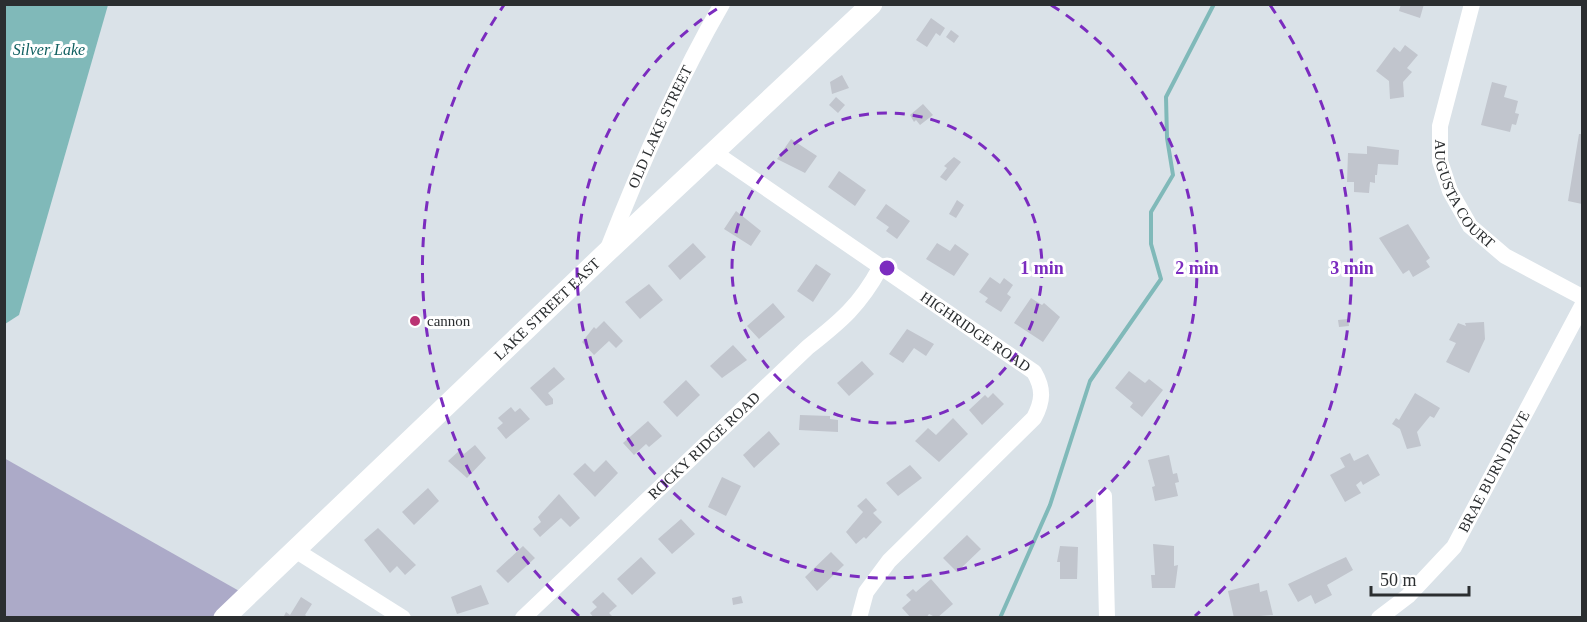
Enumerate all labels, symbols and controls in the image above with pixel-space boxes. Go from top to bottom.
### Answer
water label: Silver Lake [13,41,85,58]
street label: OLD LAKE STREET [625,63,695,191]
street label: AUGUSTA COURT [1432,139,1498,251]
street label: LAKE STREET EAST [491,255,603,363]
centre of rings [877,258,897,278]
text: 1 min [1020,258,1064,278]
text: 2 min [1175,258,1219,278]
text: 3 min [1330,258,1374,278]
street label: HIGHRIDGE ROAD [918,289,1034,375]
place label: cannon [427,313,471,329]
marker: cannon [408,314,422,328]
street label: ROCKY RIDGE ROAD [645,389,763,502]
street label: BRAE BURN DRIVE [1455,408,1533,535]
scale bar [1371,559,1468,597]
text: 50 m [1380,570,1417,590]

